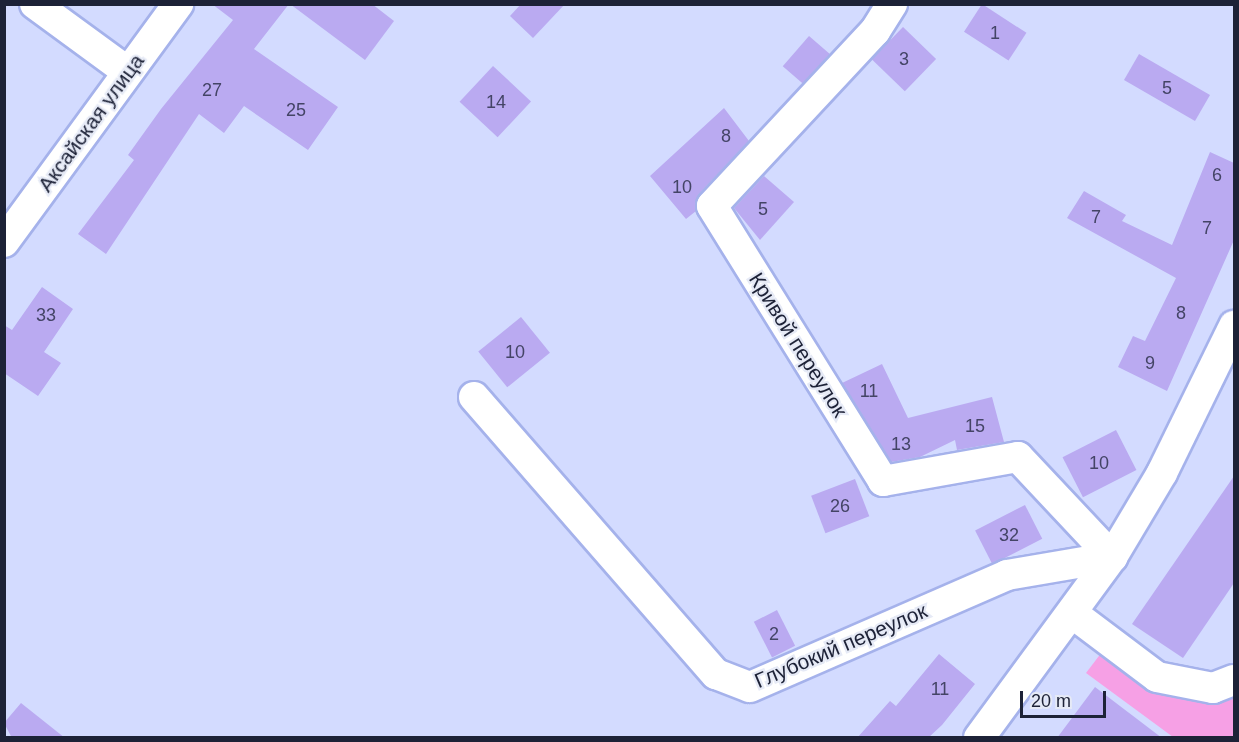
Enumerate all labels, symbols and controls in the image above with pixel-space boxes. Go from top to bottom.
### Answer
house number: 1 [990,22,1000,44]
house number: 3 [899,48,909,70]
street label: Аксайская улица [33,49,149,197]
house number: 5 [1162,77,1172,99]
house number: 27 [202,79,222,101]
house number: 14 [486,91,506,113]
house number: 25 [286,99,306,121]
house number: 8 [721,125,731,147]
house number: 6 [1212,164,1222,186]
house number: 10 [672,176,692,198]
house number: 5 [758,198,768,220]
house number: 7 [1091,206,1101,228]
house number: 7 [1202,217,1212,239]
street label: Кривой переулок [743,268,853,422]
house number: 8 [1176,302,1186,324]
house number: 33 [36,304,56,326]
house number: 10 [505,341,525,363]
house number: 9 [1145,352,1155,374]
house number: 11 [860,380,878,402]
house number: 15 [965,415,985,437]
house number: 13 [891,433,911,455]
house number: 10 [1089,452,1109,474]
house number: 26 [830,495,850,517]
house number: 32 [999,524,1019,546]
street label: Глубокий переулок [751,598,931,694]
house number: 2 [769,623,779,645]
house number: 11 [931,678,949,700]
scale bar [1023,679,1108,717]
text: 20 m [1031,691,1071,711]

